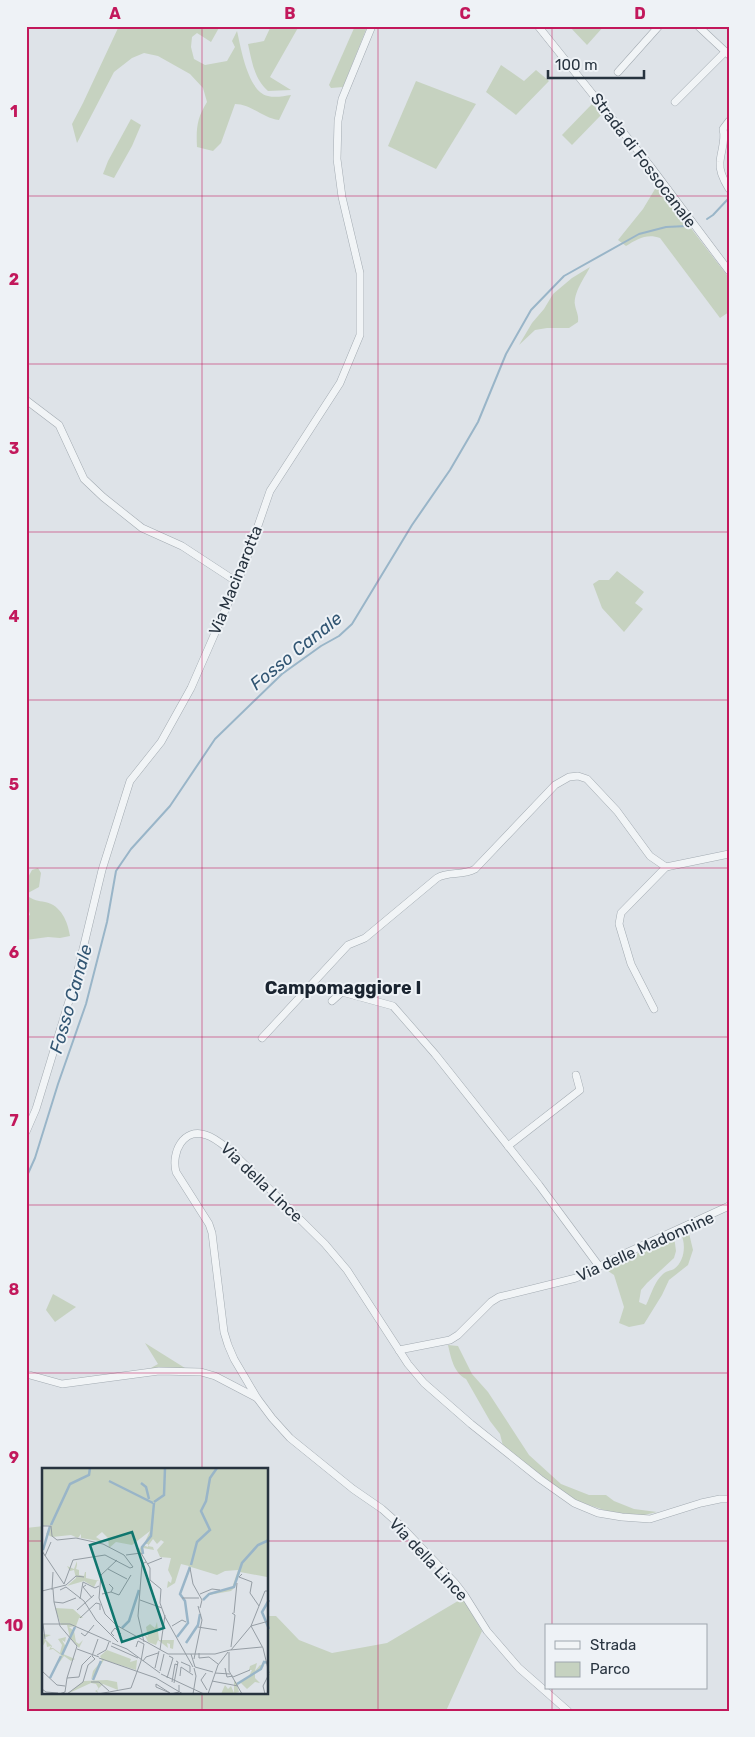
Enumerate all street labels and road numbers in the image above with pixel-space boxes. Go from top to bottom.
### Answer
street label: Strada di Fossocanale [587,89,700,231]
street label: Via Macinarotta [205,523,266,638]
street label: Via della Lince [217,1139,307,1226]
street label: Via delle Madonnine [574,1208,717,1285]
street label: Via della Lince [385,1514,472,1605]

